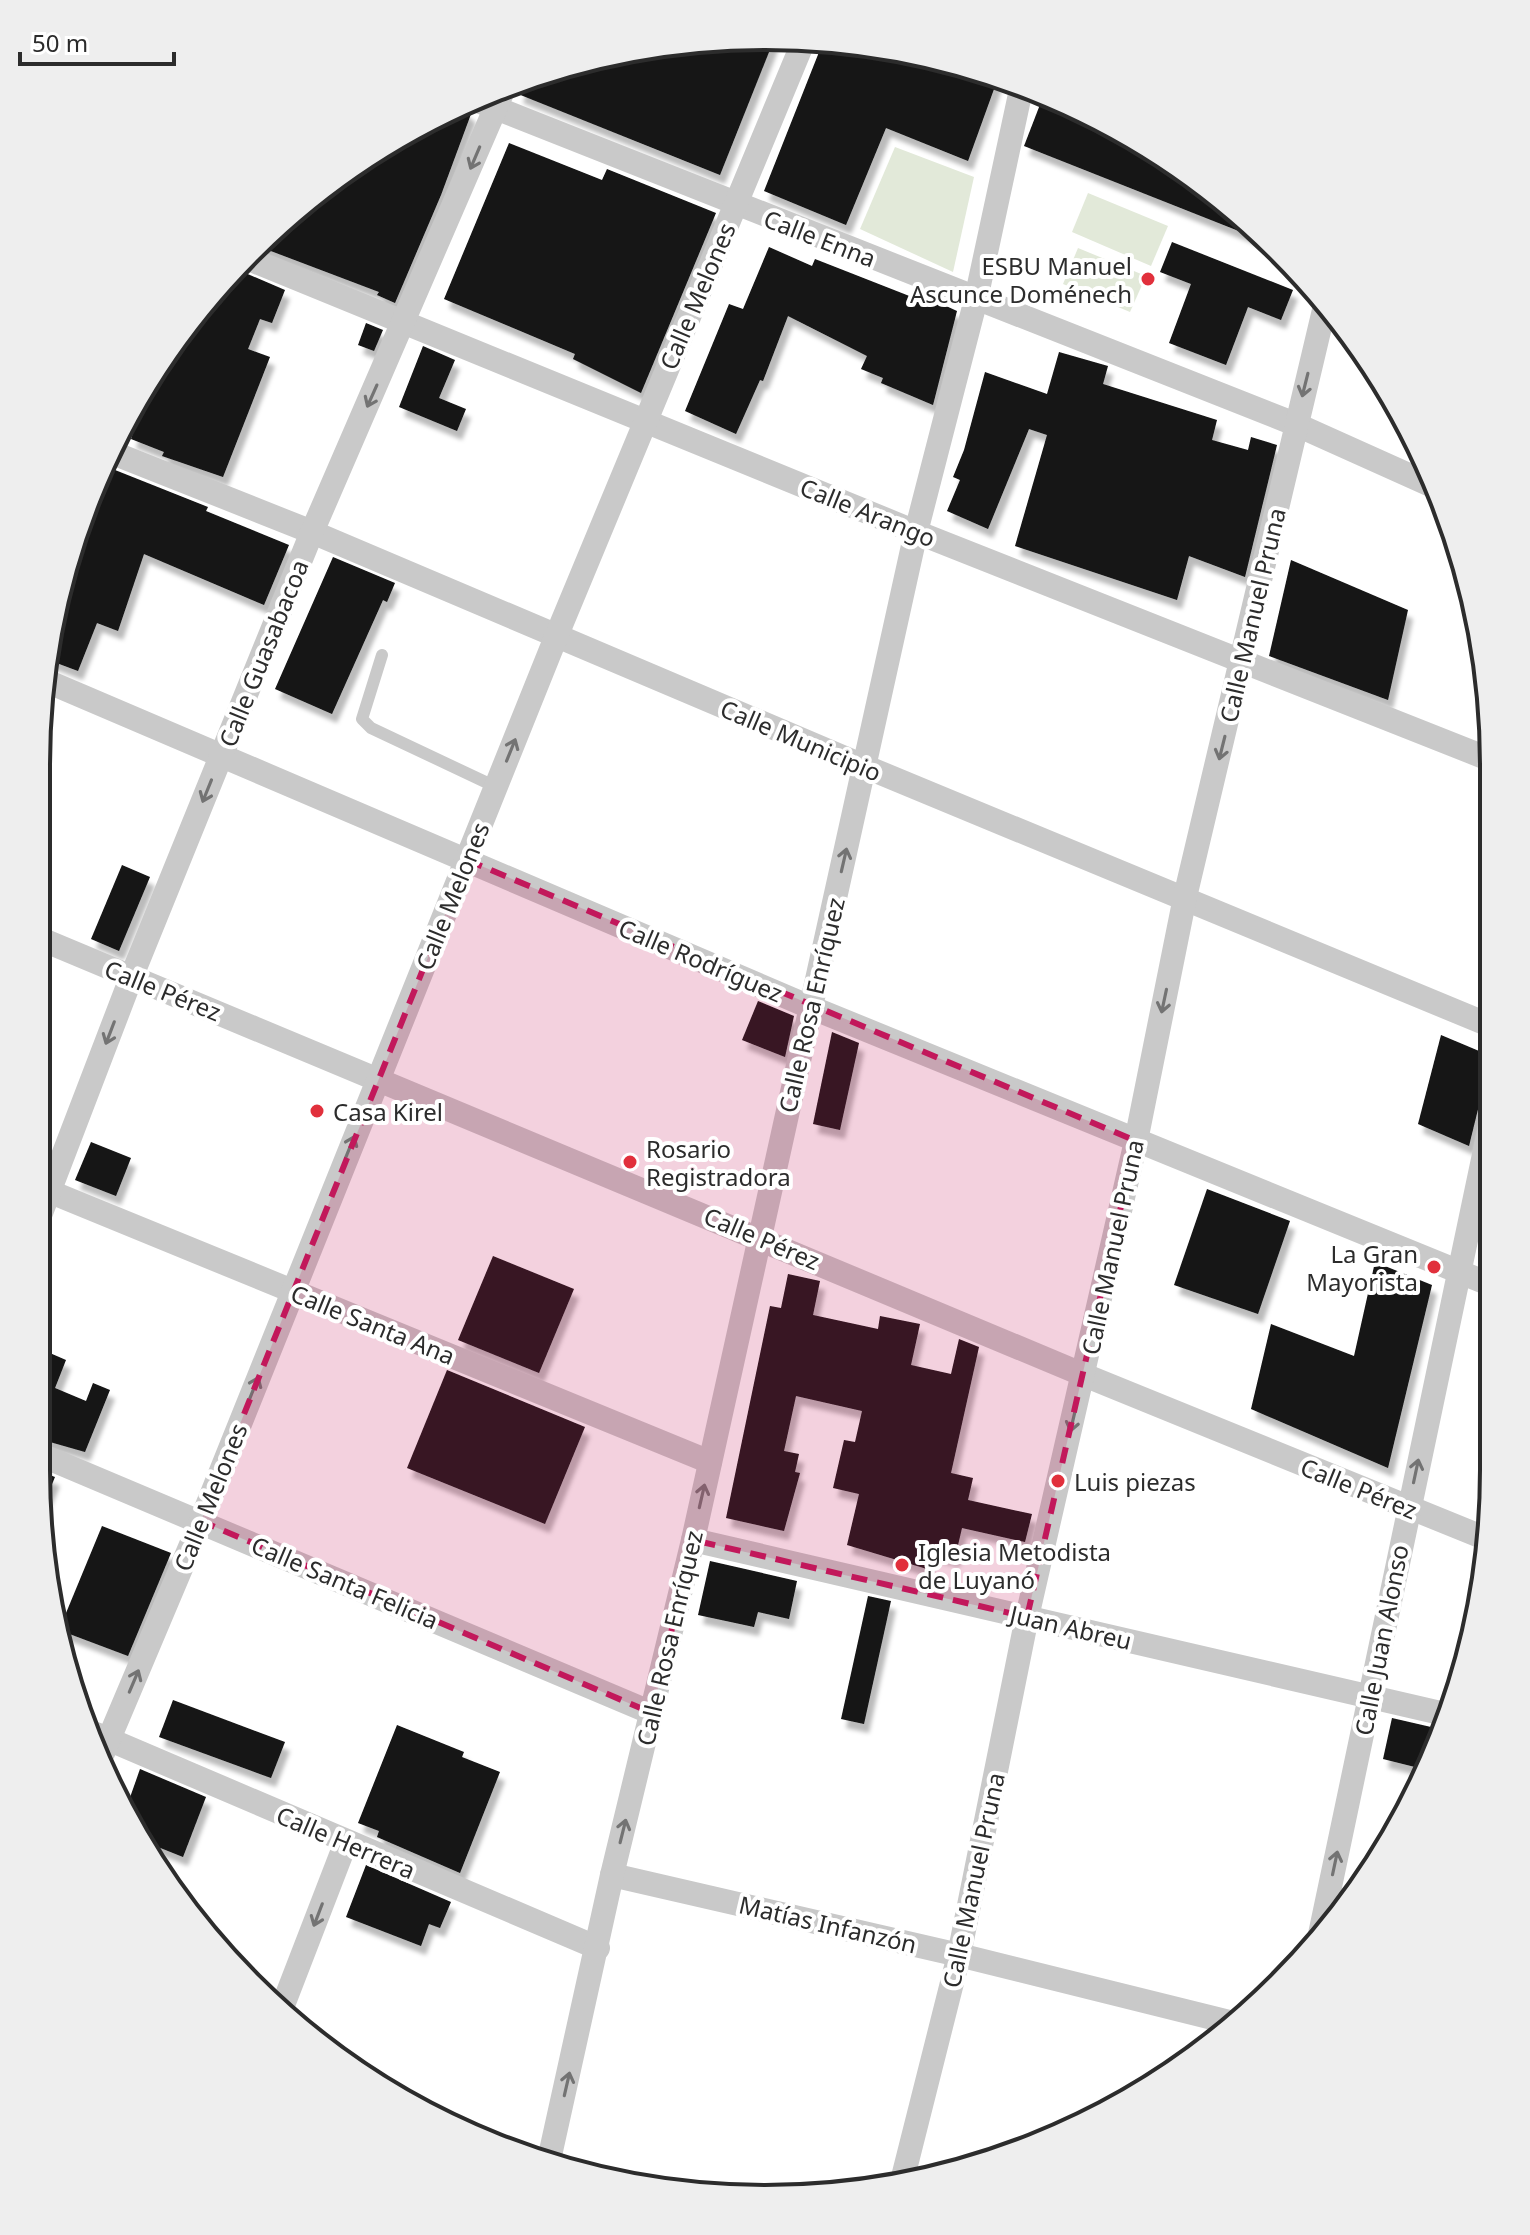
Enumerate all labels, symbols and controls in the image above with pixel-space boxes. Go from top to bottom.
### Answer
scale bar [20,16,174,66]
text: 50 m [32,26,88,59]
one-way arrow [466,145,481,169]
street label: Calle Enna [759,202,881,274]
street label: Calle Melones [651,217,743,375]
place label: ESBU Manuel Ascunce Doménech [910,249,1132,310]
marker: ESBU Manuel Ascunce Doménech [1139,270,1157,288]
one-way arrow [1297,372,1312,398]
one-way arrow [363,384,378,408]
street label: Calle Arango [795,470,941,554]
street label: Calle Manuel Pruna [1211,504,1293,726]
street label: Calle Guasabacoa [210,554,316,752]
street label: Calle Municipio [716,691,886,789]
one-way arrow [1213,734,1228,760]
one-way arrow [505,738,519,763]
one-way arrow [199,778,213,803]
street label: Calle Melones [407,817,497,975]
one-way arrow [838,847,853,873]
street label: Calle Rosa Enríquez [770,894,852,1116]
street label: Calle Rodríguez [614,911,788,1009]
street label: Calle Pérez [100,952,226,1028]
one-way arrow [1156,988,1171,1014]
one-way arrow [102,1020,116,1045]
place label: Casa Kirel [333,1095,443,1128]
marker: Casa Kirel [308,1102,326,1120]
place label: Rosario Registradora [646,1132,791,1193]
one-way arrow [344,1135,358,1160]
street label: Calle Manuel Pruna [1073,1136,1151,1358]
marker: Rosario Registradora [621,1153,639,1171]
street label: Calle Pérez [699,1199,825,1277]
place label: La Gran Mayorista [1306,1237,1418,1298]
marker: La Gran Mayorista [1425,1258,1443,1276]
street label: Calle Santa Ana [286,1276,460,1372]
one-way arrow [247,1376,262,1401]
one-way arrow [1065,1406,1080,1432]
street label: Calle Melones [165,1418,255,1576]
street label: Calle Pérez [1296,1450,1422,1526]
one-way arrow [1409,1459,1424,1484]
place label: Luis piezas [1074,1465,1196,1498]
marker: Luis piezas [1049,1472,1067,1490]
one-way arrow [695,1484,710,1509]
street label: Calle Rosa Enríquez [628,1527,710,1749]
street label: Calle Santa Felicia [246,1528,444,1636]
place label: Iglesia Metodista de Luyanó [918,1535,1111,1596]
street label: Calle Juan Alonso [1346,1542,1416,1738]
marker: Iglesia Metodista de Luyanó [893,1556,911,1574]
street label: Juan Abreu [1005,1597,1135,1657]
one-way arrow [127,1669,142,1694]
street label: Calle Manuel Pruna [934,1769,1012,1991]
street label: Calle Herrera [271,1798,421,1886]
one-way arrow [617,1818,632,1844]
one-way arrow [1328,1851,1343,1876]
street label: Matías Infanzón [736,1888,920,1960]
one-way arrow [310,1902,324,1927]
one-way arrow [560,2072,575,2098]

